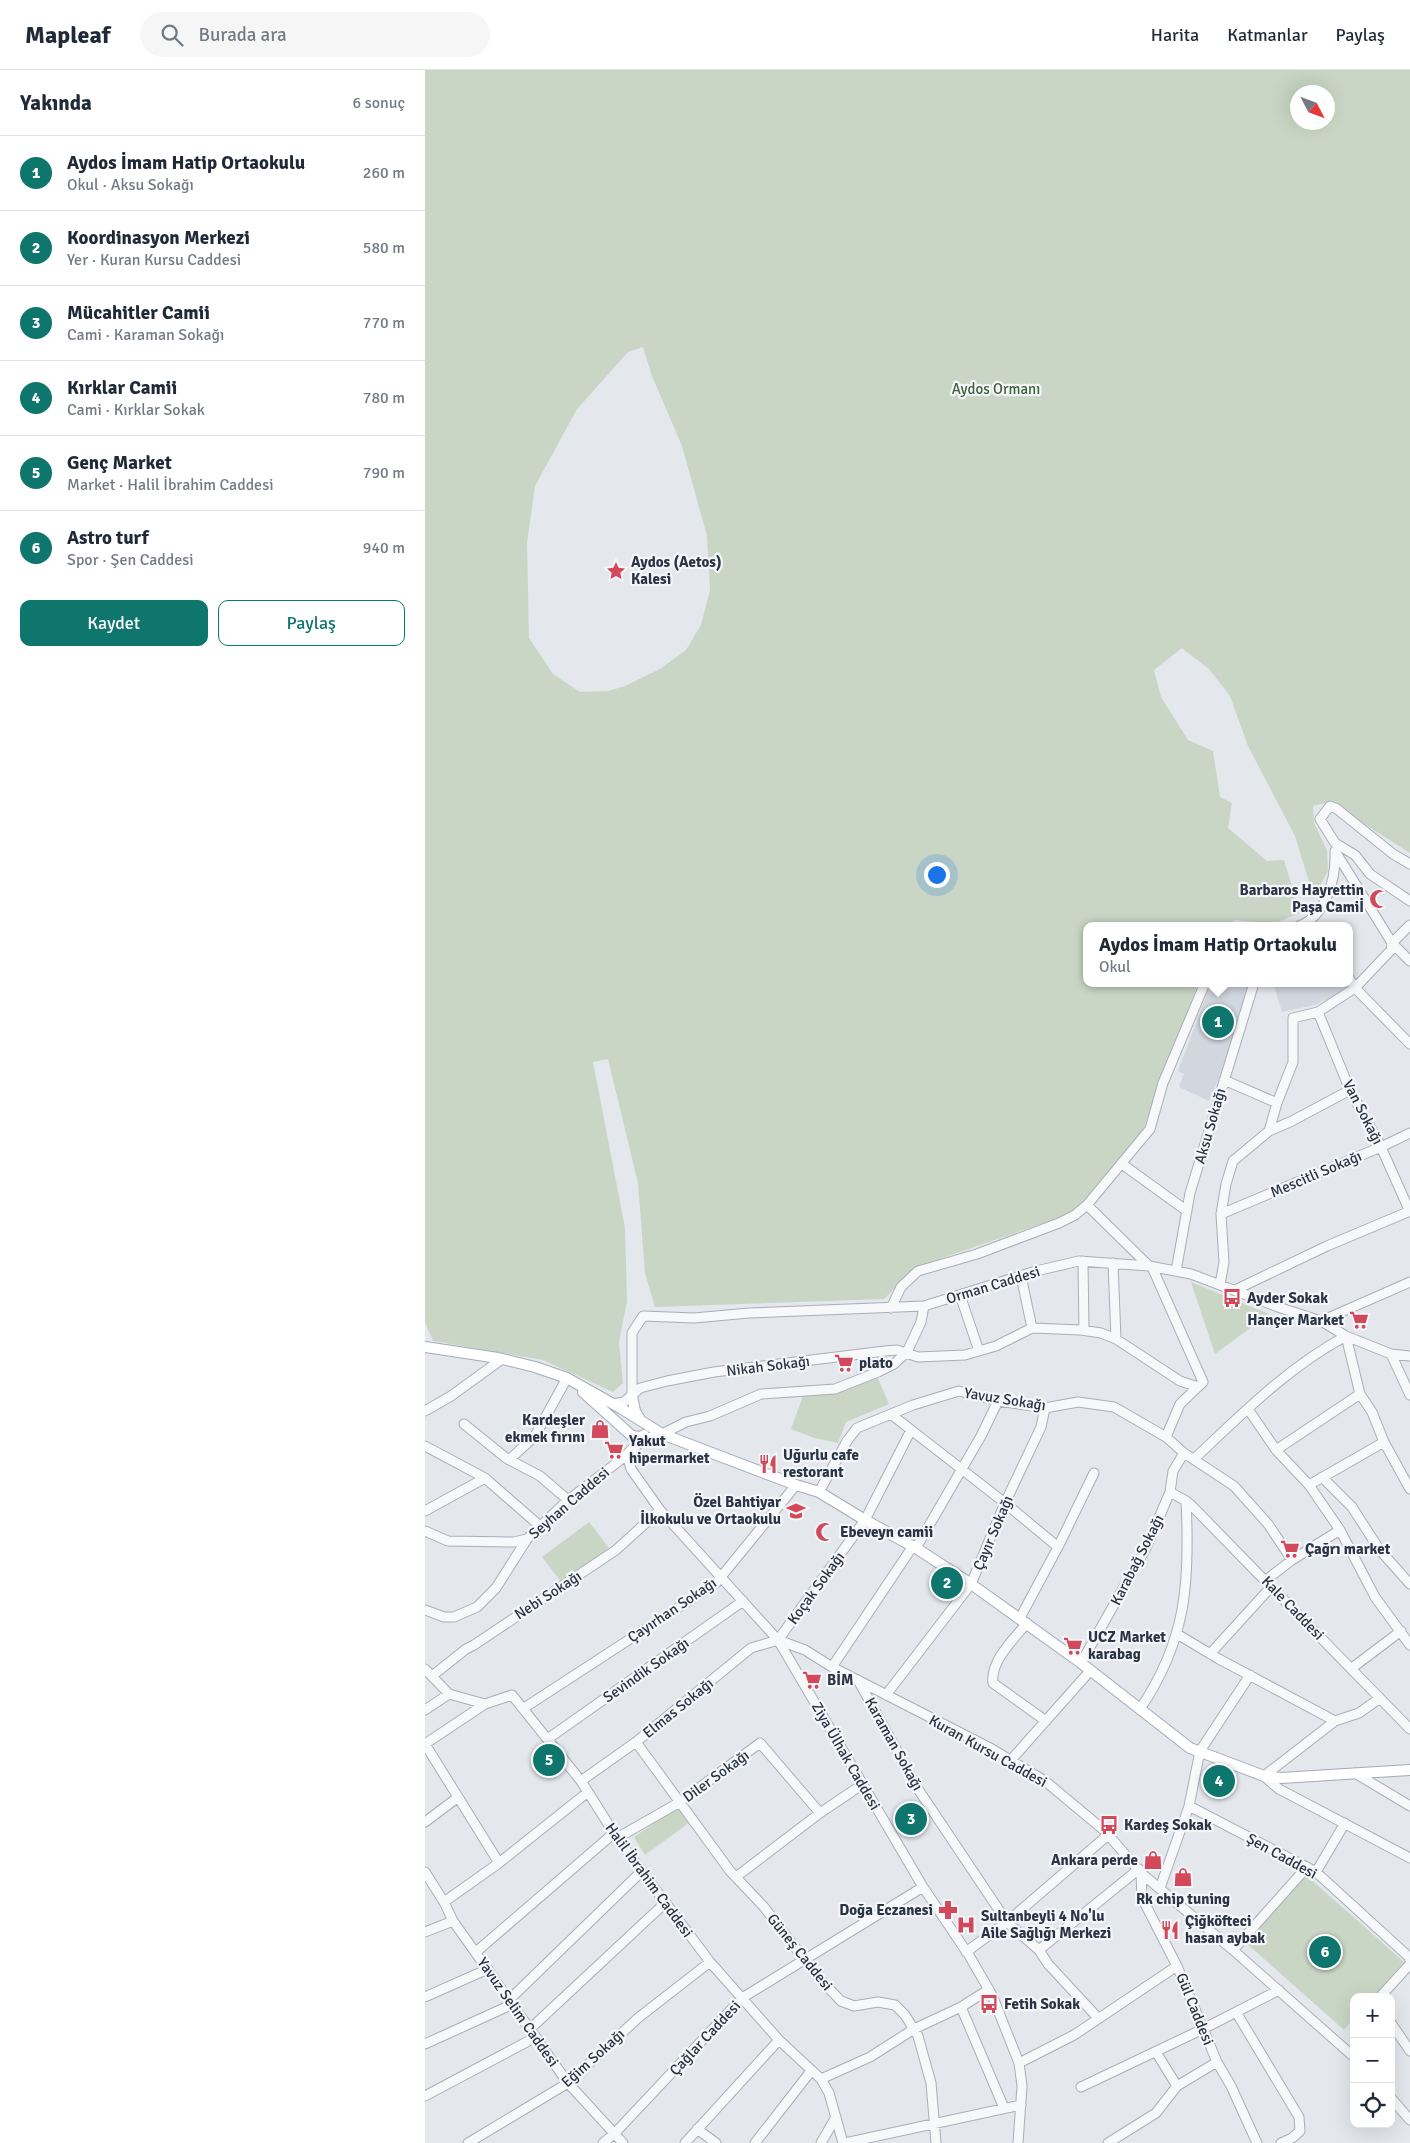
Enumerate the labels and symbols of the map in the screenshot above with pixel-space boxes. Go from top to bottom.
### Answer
north arrow [1290,85,1335,130]
park label: Aydos Ormanı [952,380,1040,398]
place label: Aydos (Aetos) Kalesi [631,553,722,588]
place icon: Aydos (Aetos) Kalesi [605,560,627,582]
your location [924,862,950,888]
place label: Barbaros Hayrettin Paşa Camiİ [1240,881,1364,916]
mosque icon: Barbaros Hayrettin Paşa Camiİ [1368,888,1390,910]
pin: 1 [1202,1003,1234,1041]
street label: Van Sokağı [1339,1077,1387,1147]
street label: Aksu Sokağı [1191,1086,1229,1166]
street label: Mescitli Sokağı [1268,1147,1364,1201]
street label: Orman Caddesi [944,1262,1042,1308]
bus stop icon: Ayder Sokak [1221,1287,1243,1309]
place label: Ayder Sokak [1247,1289,1328,1307]
supermarket icon: Hançer Market [1348,1309,1370,1331]
place label: Hançer Market [1247,1311,1344,1329]
street label: Nikah Sokağı [725,1352,811,1380]
supermarket icon: plato [833,1352,855,1374]
place label: plato [859,1354,893,1372]
street label: Yavuz Sokağı [963,1384,1047,1414]
place label: Kardeşler ekmek fırını [505,1411,585,1446]
shop icon: Kardeşler ekmek fırını [589,1418,611,1440]
place label: Yakut hipermarket [628,1432,710,1467]
supermarket icon: Yakut hipermarket [603,1439,625,1461]
place label: Uğurlu cafe restorant [783,1446,859,1481]
restaurant icon: Uğurlu cafe restorant [757,1453,779,1475]
street label: Seyhan Caddesi [525,1463,613,1543]
place label: Özel Bahtiyar İlkokulu ve Ortaokulu [640,1493,781,1528]
street label: Çayır Sokağı [969,1493,1017,1573]
school or university icon: Özel Bahtiyar İlkokulu ve Ortaokulu [785,1500,807,1522]
street label: Karabağ Sokağı [1106,1512,1168,1608]
mosque icon: Ebeveyn camii [814,1521,836,1543]
place label: Ebeveyn camii [840,1523,933,1541]
supermarket icon: Çağrı market [1279,1538,1301,1560]
place label: Çağrı market [1305,1540,1391,1558]
street label: Koçak Sokağı [784,1548,848,1628]
pin: 2 [931,1564,963,1602]
street label: Nebi Sokağı [511,1567,585,1623]
street label: Kale Caddesi [1258,1572,1328,1644]
street label: Çayırhan Sokağı [624,1574,720,1646]
place label: UCZ Market karabag [1088,1628,1166,1663]
street label: Sevindik Sokağı [600,1634,692,1706]
supermarket icon: UCZ Market karabag [1062,1635,1084,1657]
supermarket icon: BİM [801,1669,823,1691]
place label: BİM [827,1671,853,1689]
street label: Elmas Sokağı [639,1674,717,1742]
street label: Karaman Sokağı [861,1694,927,1794]
street label: Ziya Ülhak Caddesi [808,1699,884,1813]
street label: Kuran Kursu Caddesi [926,1711,1050,1791]
pin: 5 [533,1741,565,1779]
street label: Diler Sokağı [679,1746,753,1806]
pin: 4 [1203,1762,1235,1800]
pin: 3 [895,1800,927,1838]
bus stop icon: Kardeş Sokak [1098,1814,1120,1836]
place label: Kardeş Sokak [1124,1816,1212,1834]
street label: Halil İbrahim Caddesi [601,1819,697,1941]
street label: Şen Caddesi [1244,1829,1320,1883]
shop icon: Ankara perde [1142,1849,1164,1871]
place label: Ankara perde [1051,1851,1138,1869]
shop icon: Rk chip tuning [1172,1866,1194,1888]
place label: Rk chip tuning [1136,1890,1230,1908]
pharmacy icon: Doğa Eczanesi [937,1899,959,1921]
place label: Doğa Eczanesi [839,1901,933,1919]
place label: Sultanbeyli 4 No'lu Aile Sağlığı Merkezi [981,1907,1111,1942]
street label: Güneş Caddesi [763,1910,837,1994]
place label: Çiğköfteci hasan aybak [1185,1912,1265,1947]
hospital icon: Sultanbeyli 4 No'lu Aile Sağlığı Merkezi [955,1914,977,1936]
restaurant icon: Çiğköfteci hasan aybak [1159,1919,1181,1941]
pin: 6 [1309,1933,1341,1971]
street label: Yavuz Selim Caddesi [474,1954,562,2070]
street label: Gül Caddesi [1172,1970,1218,2048]
bus stop icon: Fetih Sokak [978,1993,1000,2015]
place label: Fetih Sokak [1004,1995,1080,2013]
street label: Çağlar Caddesi [666,1997,744,2079]
street label: Eğim Sokağı [558,2025,628,2091]

